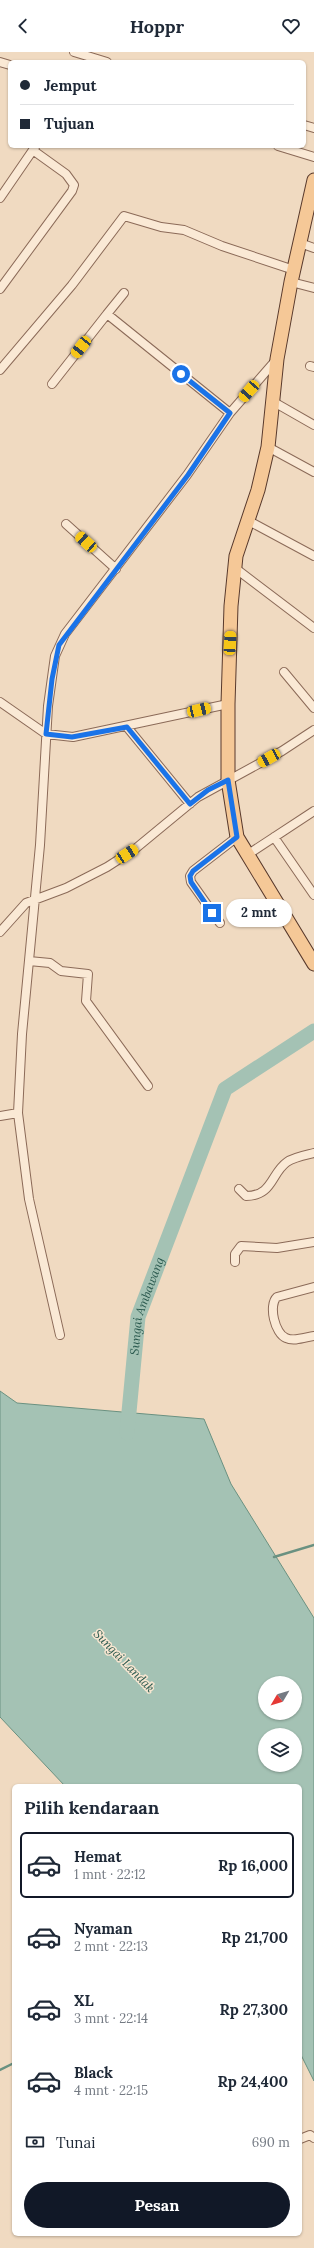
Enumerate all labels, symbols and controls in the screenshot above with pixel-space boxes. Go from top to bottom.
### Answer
icon: back [12,15,34,37]
text: Hoppr [130,15,184,38]
icon: heart [280,15,302,37]
text: Jemput [44,76,97,95]
text: Tujuan [44,114,94,133]
car [69,334,93,360]
route start [172,365,190,383]
car [237,378,261,404]
car [73,530,99,554]
car [223,631,237,655]
car [186,701,212,719]
car [256,747,282,769]
car [114,842,140,866]
callout: 2 mnt [226,899,292,927]
route end [203,904,221,922]
text: 2 mnt [241,904,277,921]
water label: Sungai Ambawang [126,1255,167,1356]
water label: Sungai Landak [91,1626,158,1695]
north arrow [258,1676,302,1720]
map controls [258,1676,302,1772]
button: layers [258,1728,302,1772]
text: Pilih kendaraan [24,1796,159,1819]
icon: car [26,1847,62,1883]
text: Hemat [74,1847,122,1866]
text: Rp 16,000 [218,1856,288,1875]
text: 1 mnt · 22:12 [74,1866,146,1883]
icon: car [26,1919,62,1955]
text: Nyaman [74,1919,133,1938]
text: Rp 21,700 [221,1928,288,1947]
text: 2 mnt · 22:13 [74,1938,148,1955]
icon: car [26,1991,62,2027]
text: XL [74,1991,94,2010]
text: Rp 27,300 [220,2000,288,2019]
text: 3 mnt · 22:14 [74,2010,148,2027]
icon: car [26,2063,62,2099]
text: Black [74,2063,113,2082]
text: Rp 24,400 [218,2072,288,2091]
text: 4 mnt · 22:15 [74,2082,148,2099]
icon: cash [24,2131,46,2153]
text: Tunai [56,2133,95,2152]
text: 690 m [252,2134,290,2151]
button: Pesan [24,2182,290,2228]

